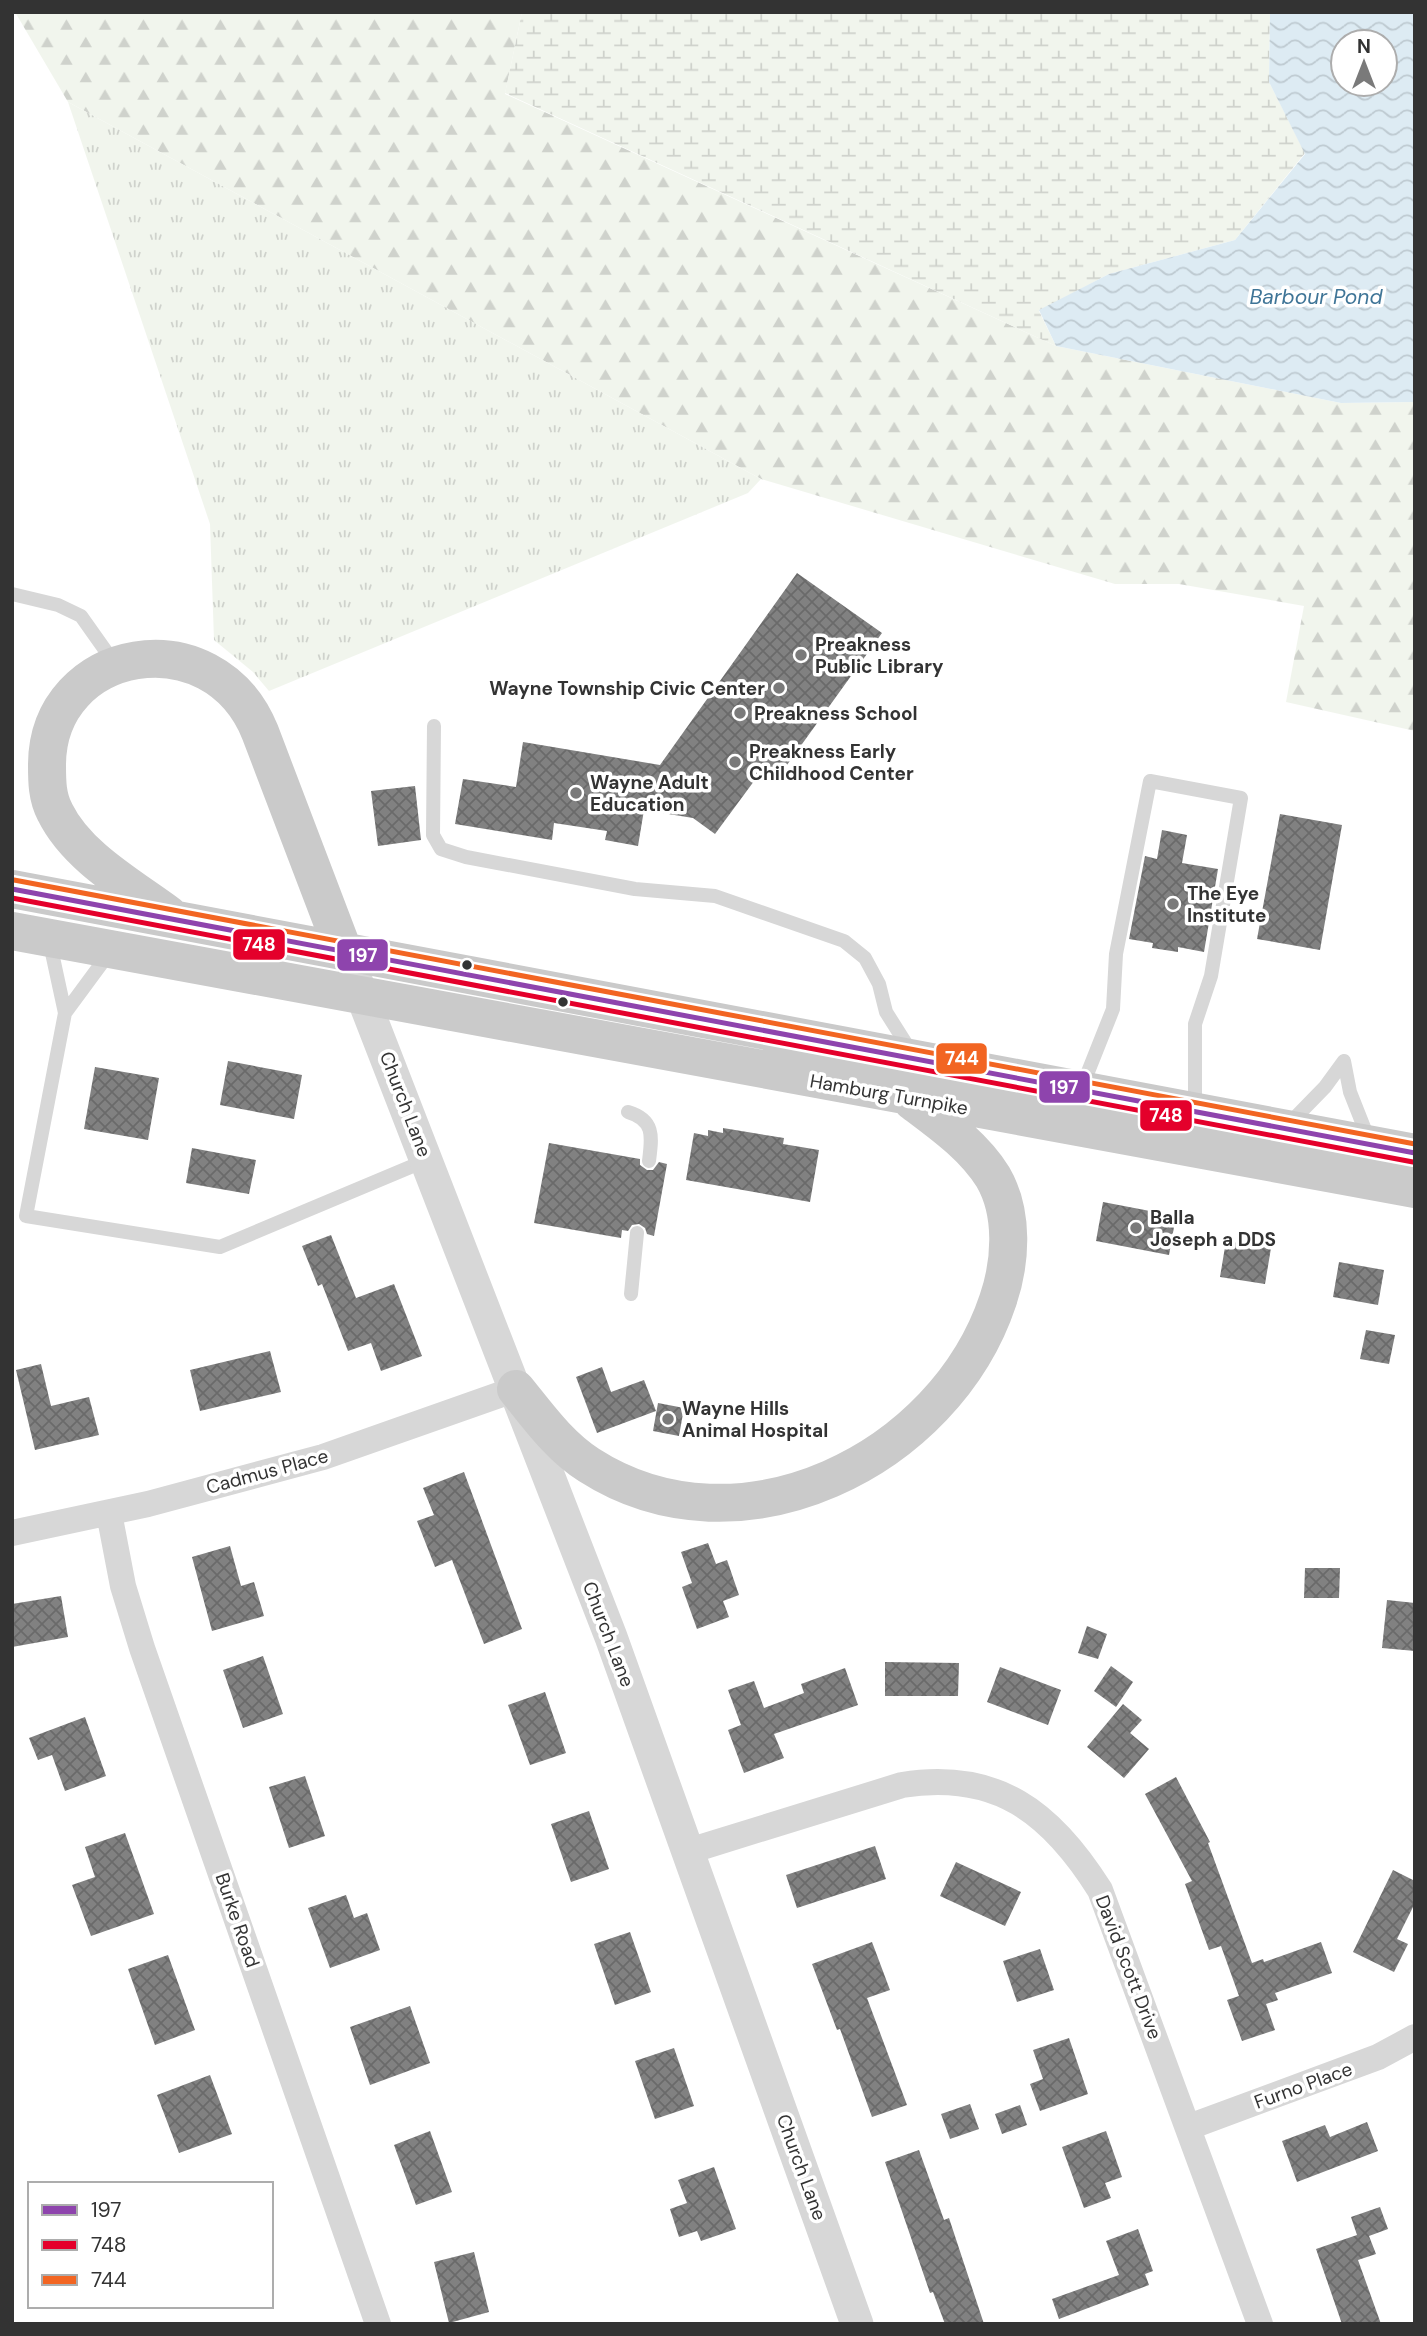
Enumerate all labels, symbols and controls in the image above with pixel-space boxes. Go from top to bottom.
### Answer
north arrow [1329,28,1399,98]
text: N [1357,34,1371,59]
water label: Barbour Pond [1250,283,1383,311]
place label: Preakness Public Library [815,632,944,679]
marker: Preakness Public Library [793,647,809,663]
place label: Wayne Township Civic Center [489,676,765,701]
marker: Wayne Township Civic Center [771,680,787,696]
place label: Preakness School [754,701,918,726]
marker: Preakness School [732,705,748,721]
place label: Preakness Early Childhood Center [749,739,914,786]
marker: Preakness Early Childhood Center [727,754,743,770]
place label: Wayne Adult Education [590,770,709,817]
marker: Wayne Adult Education [568,785,584,801]
place label: The Eye Institute [1187,881,1267,928]
marker: The Eye Institute [1165,896,1181,912]
line badge: 748 [232,928,286,961]
text: 748 [242,932,276,957]
line badge: 197 [336,938,389,972]
text: 197 [349,943,377,968]
unlabelled marker [460,958,474,972]
unlabelled marker [556,995,570,1009]
line badge: 744 [935,1042,988,1075]
text: 744 [945,1046,979,1071]
street label: Church Lane [374,1048,437,1160]
street label: Hamburg Turnpike [808,1068,970,1121]
line badge: 197 [1038,1070,1091,1104]
text: 197 [1050,1075,1078,1100]
line badge: 748 [1139,1099,1193,1132]
text: 748 [1149,1103,1183,1128]
place label: Balla Joseph a DDS [1150,1205,1276,1252]
marker: Balla Joseph a DDS [1128,1220,1144,1236]
place label: Wayne Hills Animal Hospital [682,1396,828,1443]
marker: Wayne Hills Animal Hospital [660,1411,676,1427]
street label: Cadmus Place [203,1443,331,1500]
street label: Church Lane [577,1578,640,1690]
street label: Burke Road [210,1870,265,1971]
street label: David Scott Drive [1090,1892,1167,2043]
street label: Furno Place [1251,2056,1356,2115]
street label: Church Lane [771,2111,832,2224]
legend [28,2182,273,2308]
text: 197 [91,2196,121,2224]
text: 748 [91,2231,127,2259]
text: 744 [91,2266,127,2294]

